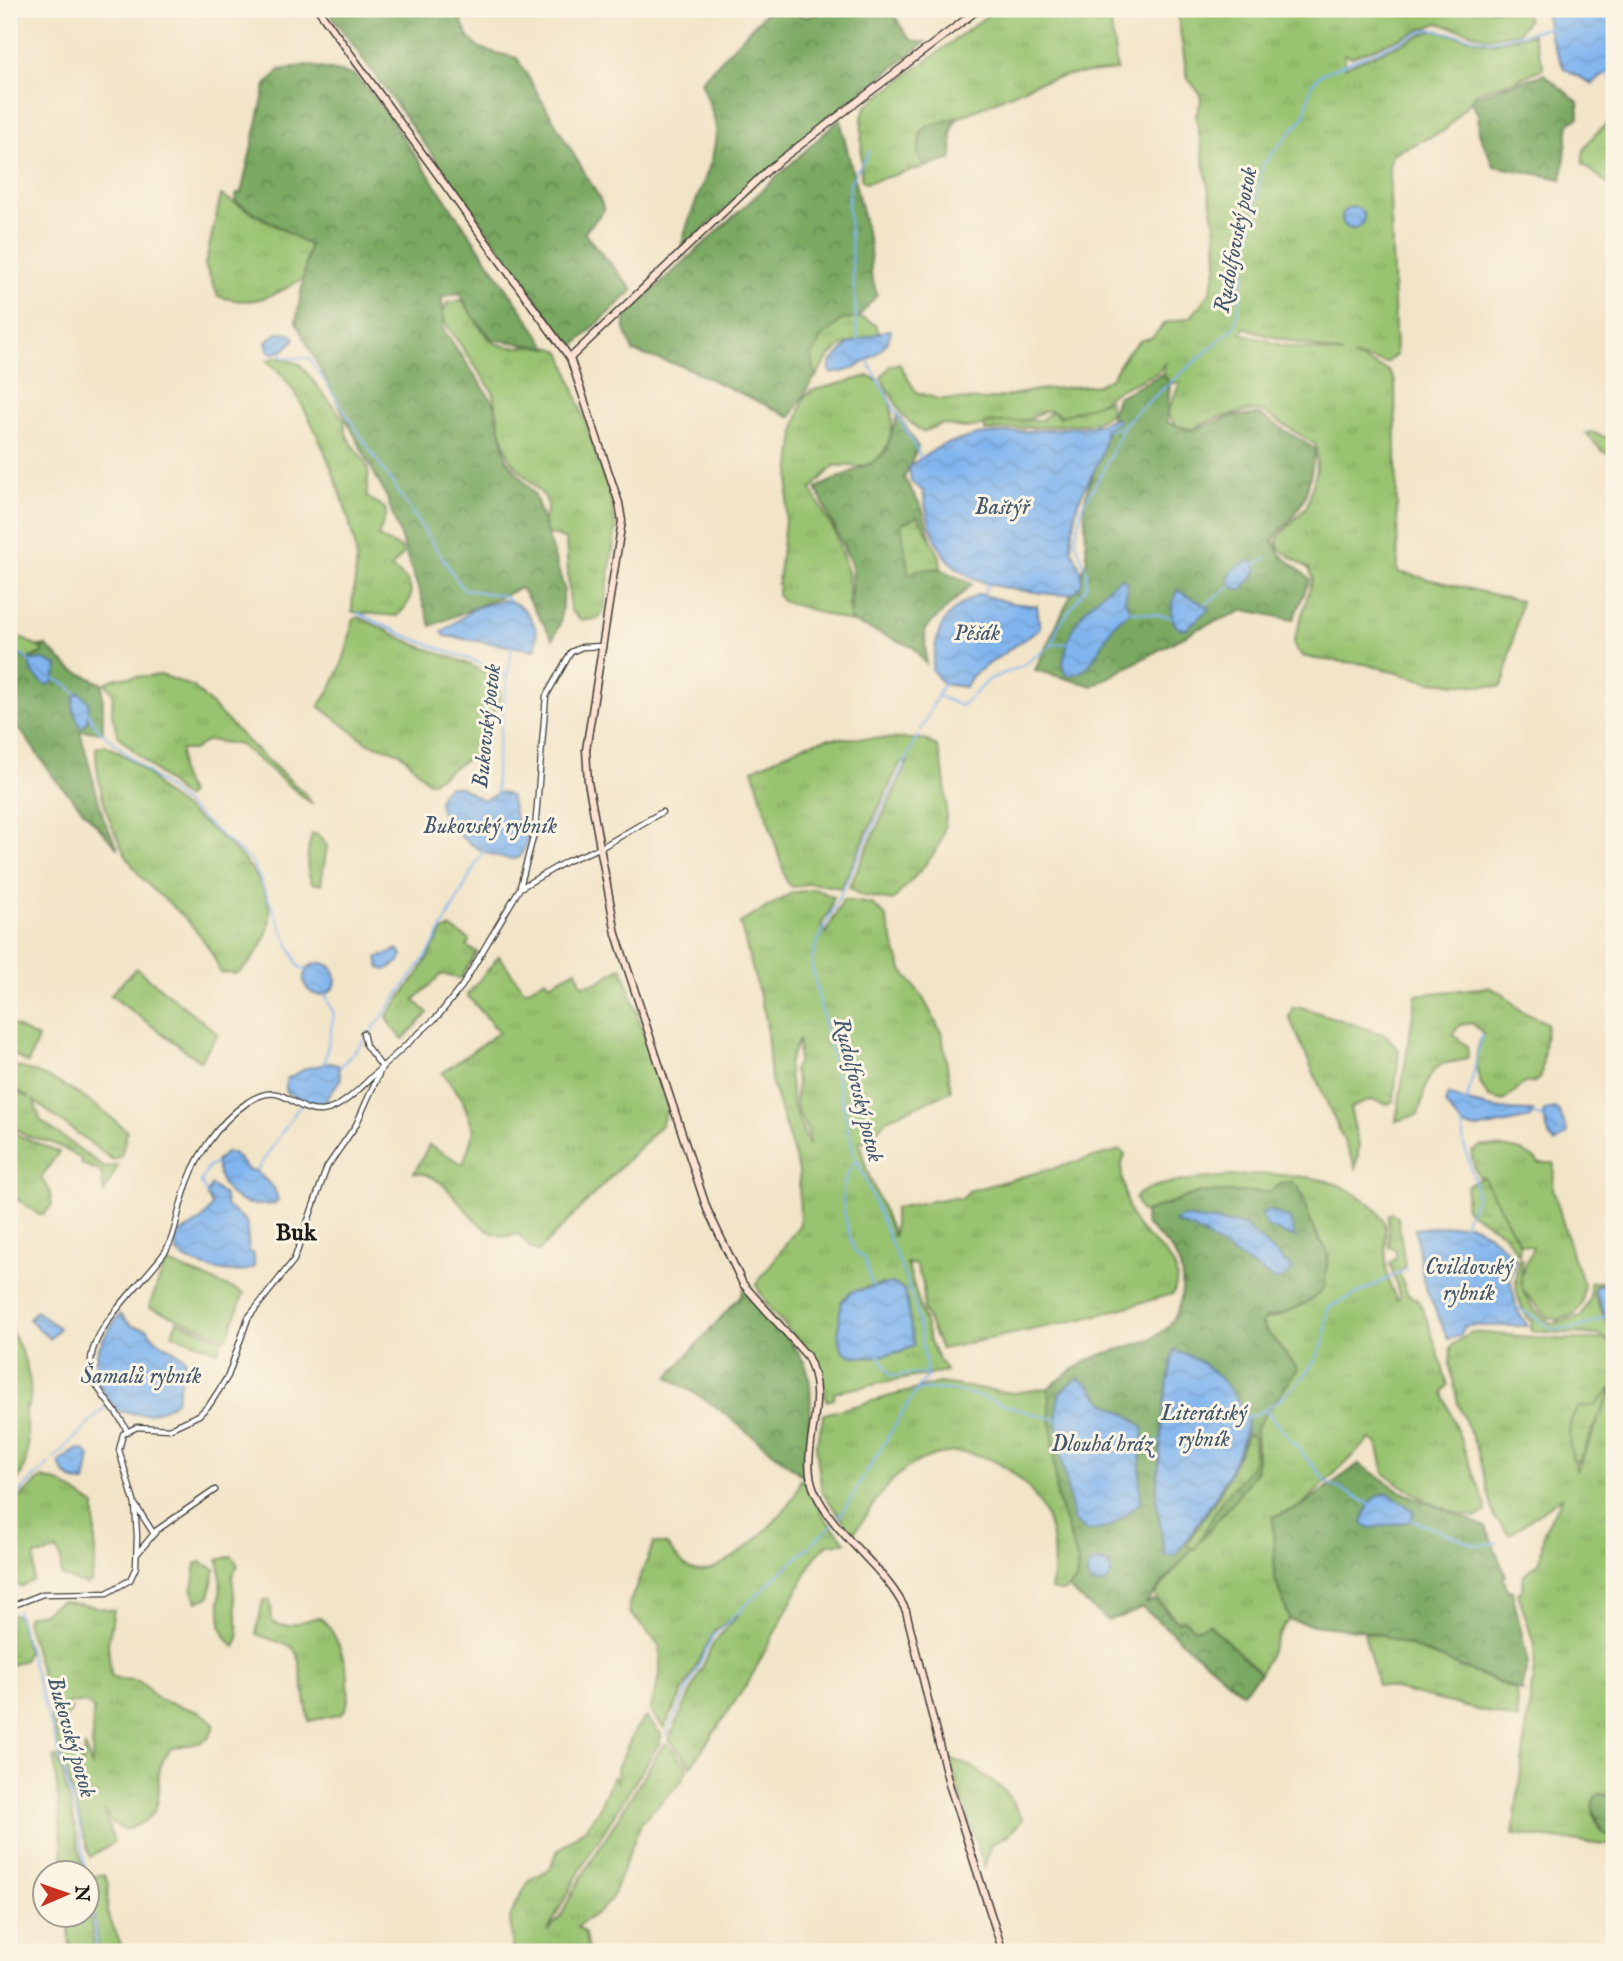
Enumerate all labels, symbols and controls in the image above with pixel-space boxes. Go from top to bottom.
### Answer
water label: Rudolfovský potok [1208,165,1264,315]
water label: Baštýř [975,493,1032,522]
water label: Pěšák [954,619,1000,648]
water label: Bukovský potok [466,662,508,790]
water label: Bukovský rybník [423,812,557,841]
water label: Rudolfovský potok [826,1015,890,1165]
district label: Buk [275,1218,318,1249]
water label: Cvildovský rybník [1425,1253,1514,1308]
water label: Šamalů rybník [81,1361,201,1391]
water label: Literátský rybník [1160,1399,1249,1454]
water label: Dlouhá hráz [1051,1430,1155,1459]
water label: Bukovský potok [40,1673,102,1801]
north arrow [32,1860,102,1930]
text: N [69,1884,93,1903]

